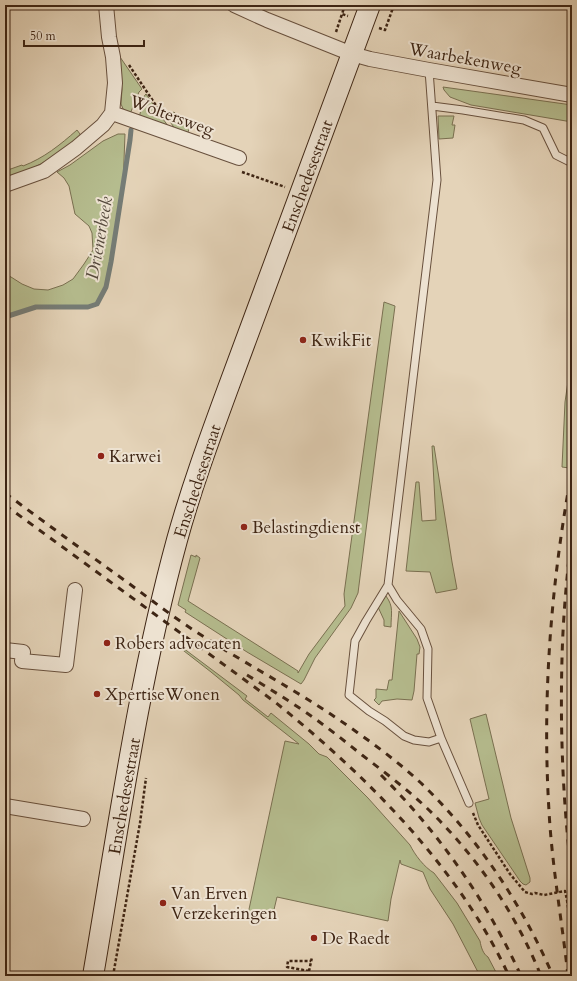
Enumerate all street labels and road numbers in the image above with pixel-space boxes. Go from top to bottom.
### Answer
street label: Waarbekenweg [406,37,523,80]
street label: Woltersweg [126,89,218,142]
street label: Enschedesestraat [276,116,339,236]
street label: Enschedesestraat [168,421,227,541]
street label: Enschedesestraat [103,735,146,856]

